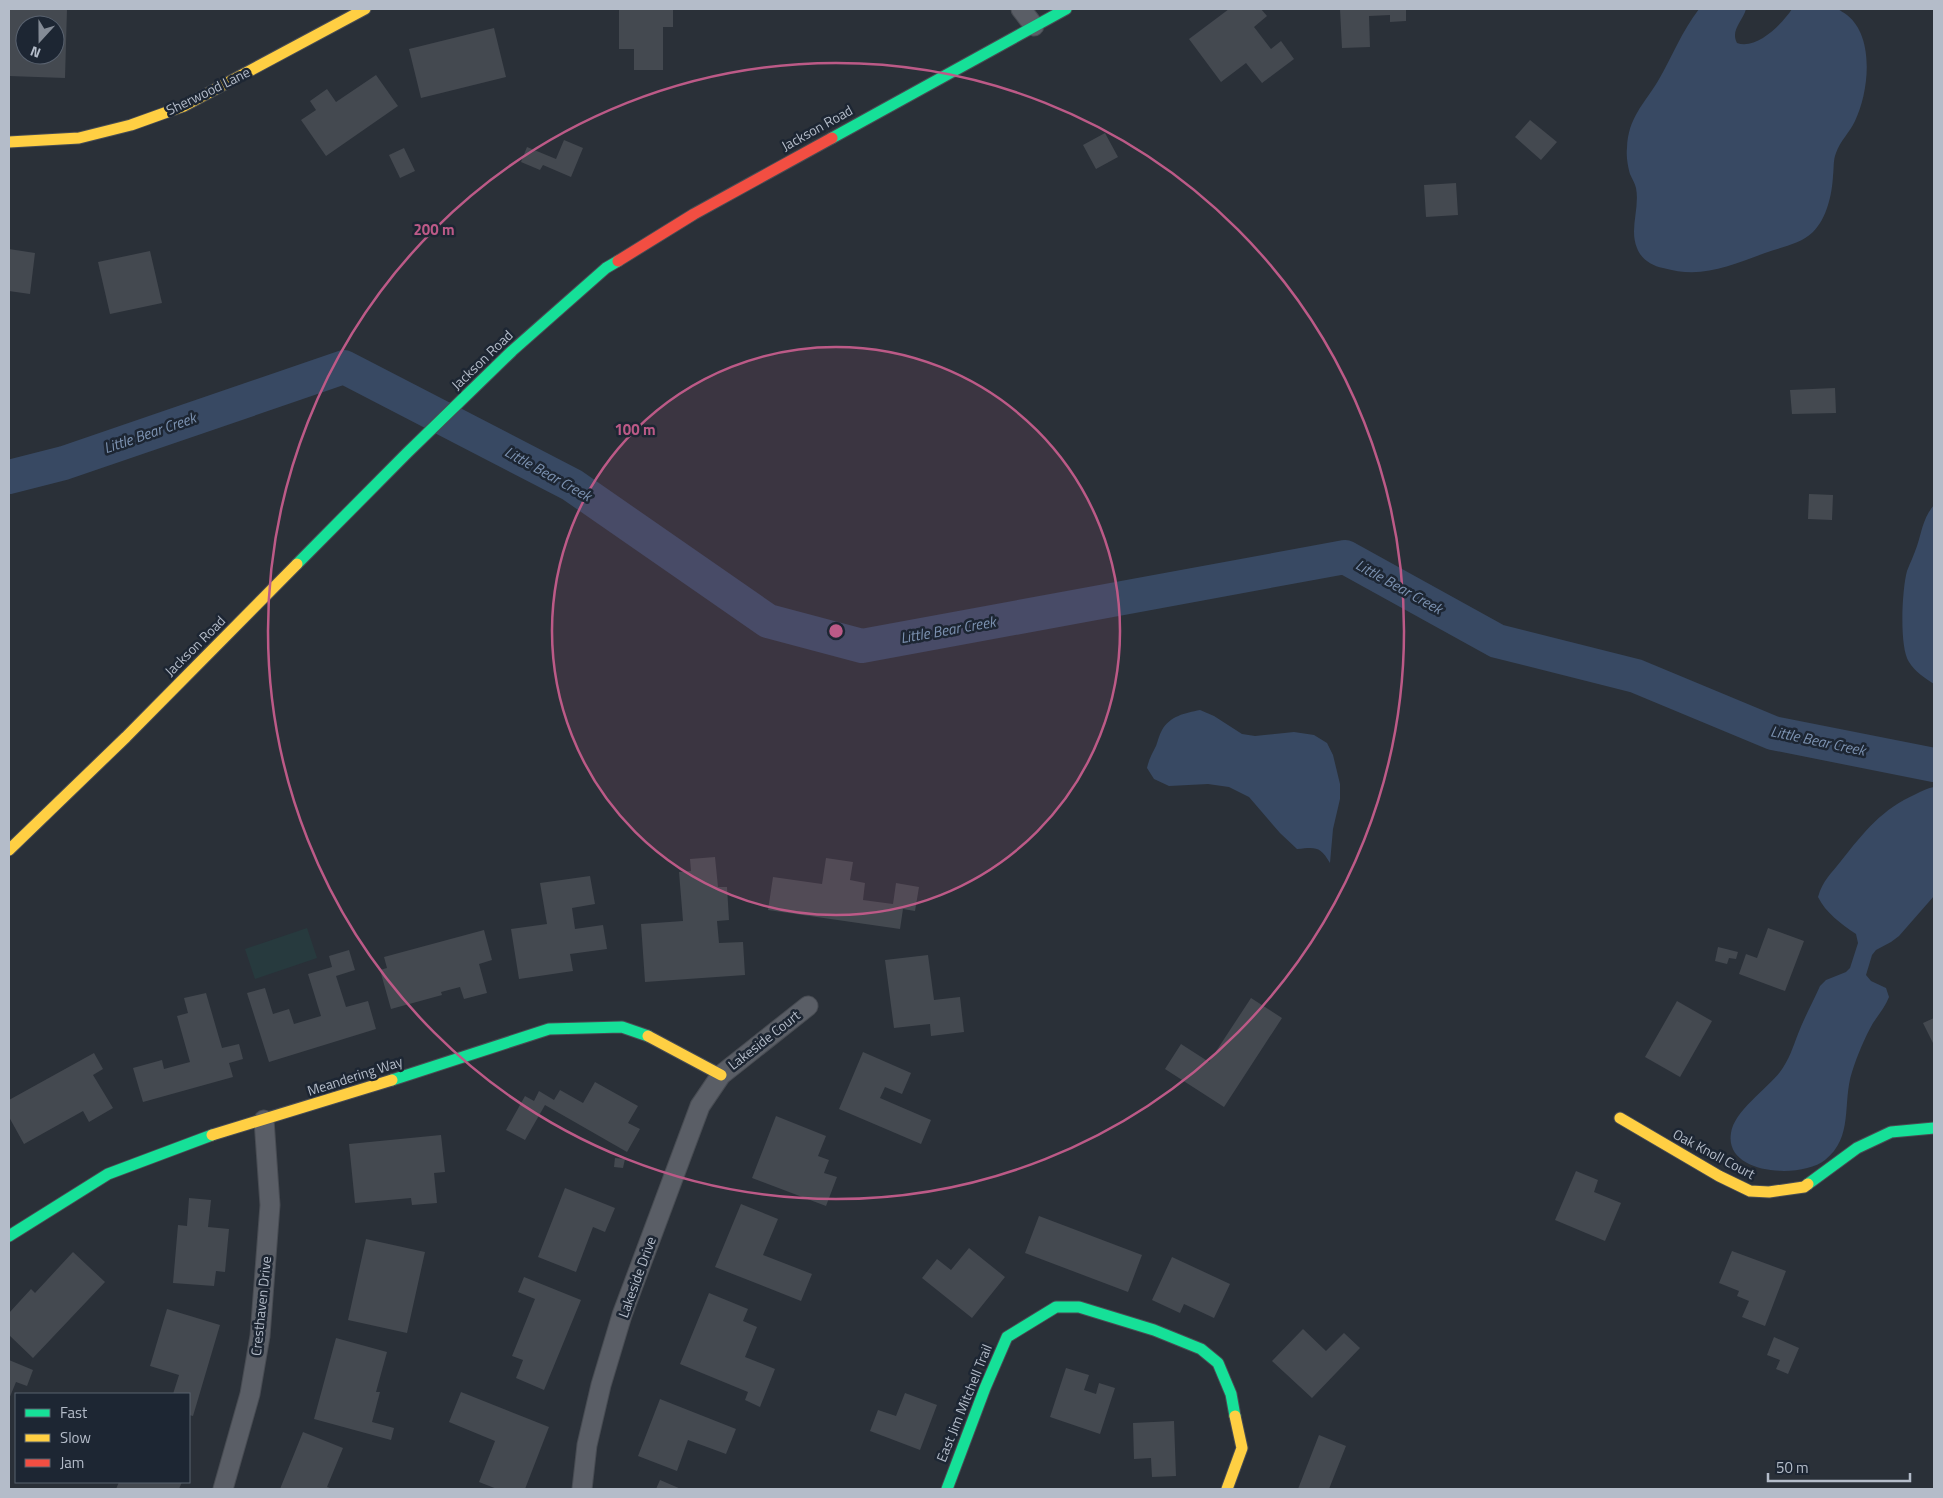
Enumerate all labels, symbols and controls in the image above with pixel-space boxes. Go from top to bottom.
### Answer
north arrow [15,15,65,65]
text: N [27,41,43,64]
street label: Sherwood Lane [162,61,253,120]
street label: Jackson Road [777,99,856,156]
text: 200 m [413,218,455,241]
street label: Jackson Road [446,325,517,395]
water label: Little Bear Creek [101,405,201,459]
text: 100 m [614,418,656,441]
water label: Little Bear Creek [501,440,598,508]
water label: Little Bear Creek [1352,553,1449,621]
water label: Little Bear Creek [898,609,1000,649]
street label: Jackson Road [159,610,230,681]
centre of rings [827,622,845,640]
water label: Little Bear Creek [1769,719,1870,762]
street label: Lakeside Court [723,1005,804,1075]
street label: Meandering Way [304,1050,406,1101]
street label: Oak Knoll Court [1669,1123,1759,1184]
street label: Lakeside Drive [612,1233,661,1320]
street label: Cresthaven Drive [245,1255,276,1357]
street label: East Jim Mitchell Trail [930,1341,997,1465]
legend [15,1393,190,1483]
text: Fast [60,1401,88,1424]
text: Slow [60,1426,91,1449]
scale bar [1768,1450,1910,1482]
text: Jam [60,1451,84,1474]
text: 50 m [1776,1456,1809,1479]

